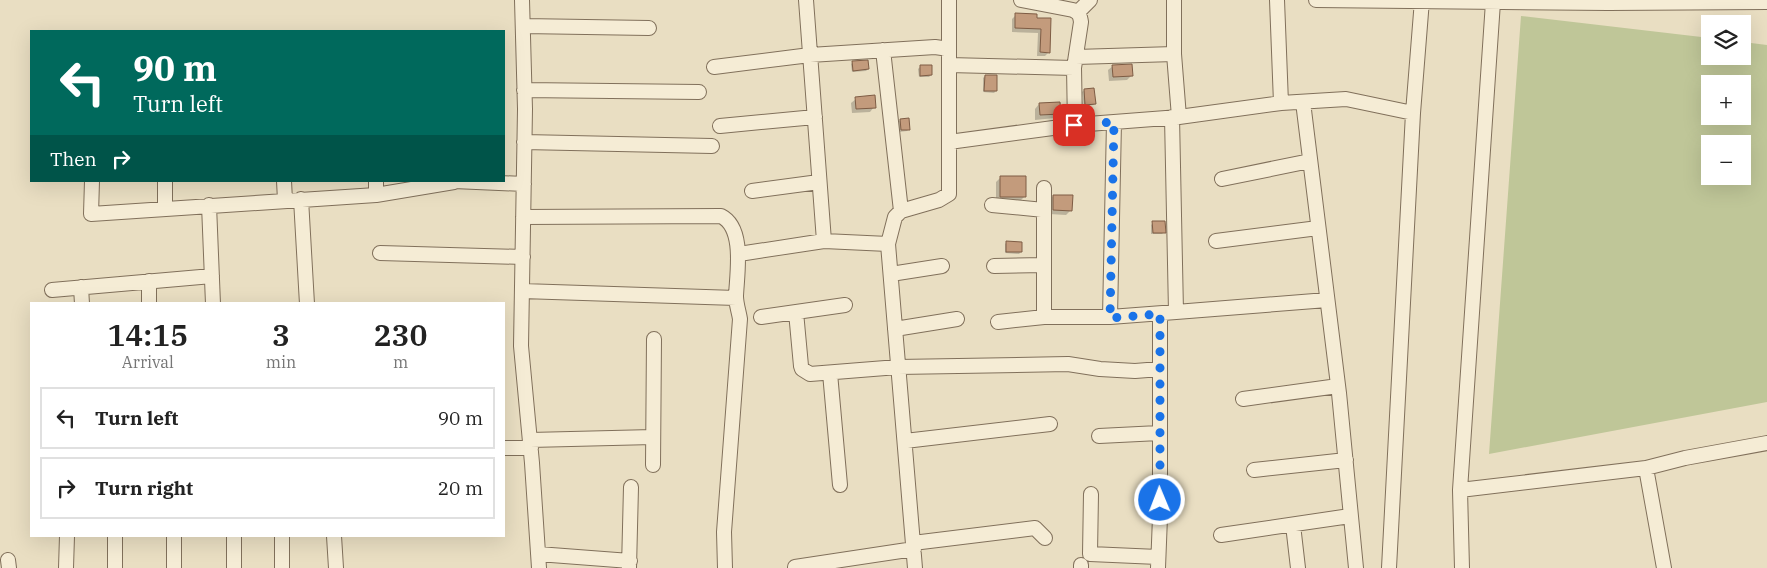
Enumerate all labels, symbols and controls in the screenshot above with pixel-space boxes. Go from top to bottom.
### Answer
map controls [1701,15,1751,185]
button: layers [1701,15,1751,65]
text: 90 m [133,45,217,91]
icon: left [50,50,115,115]
button: + [1701,75,1751,125]
text: Turn left [133,89,223,118]
pin [1053,104,1095,146]
icon: arrive [1060,111,1088,139]
button: − [1701,135,1751,185]
icon: right [107,145,135,173]
text: Then [50,147,97,171]
text: 14:15 [107,315,188,354]
text: 3 [272,315,290,354]
text: 230 [374,315,428,354]
text: Arrival [122,352,174,372]
text: min [266,352,296,372]
text: m [393,352,408,372]
icon: left [52,404,80,432]
text: Turn left [95,406,178,430]
text: 90 m [438,406,483,430]
position arrow [1133,473,1185,525]
icon: right [52,474,80,502]
text: Turn right [95,476,193,500]
text: 20 m [438,476,483,500]

